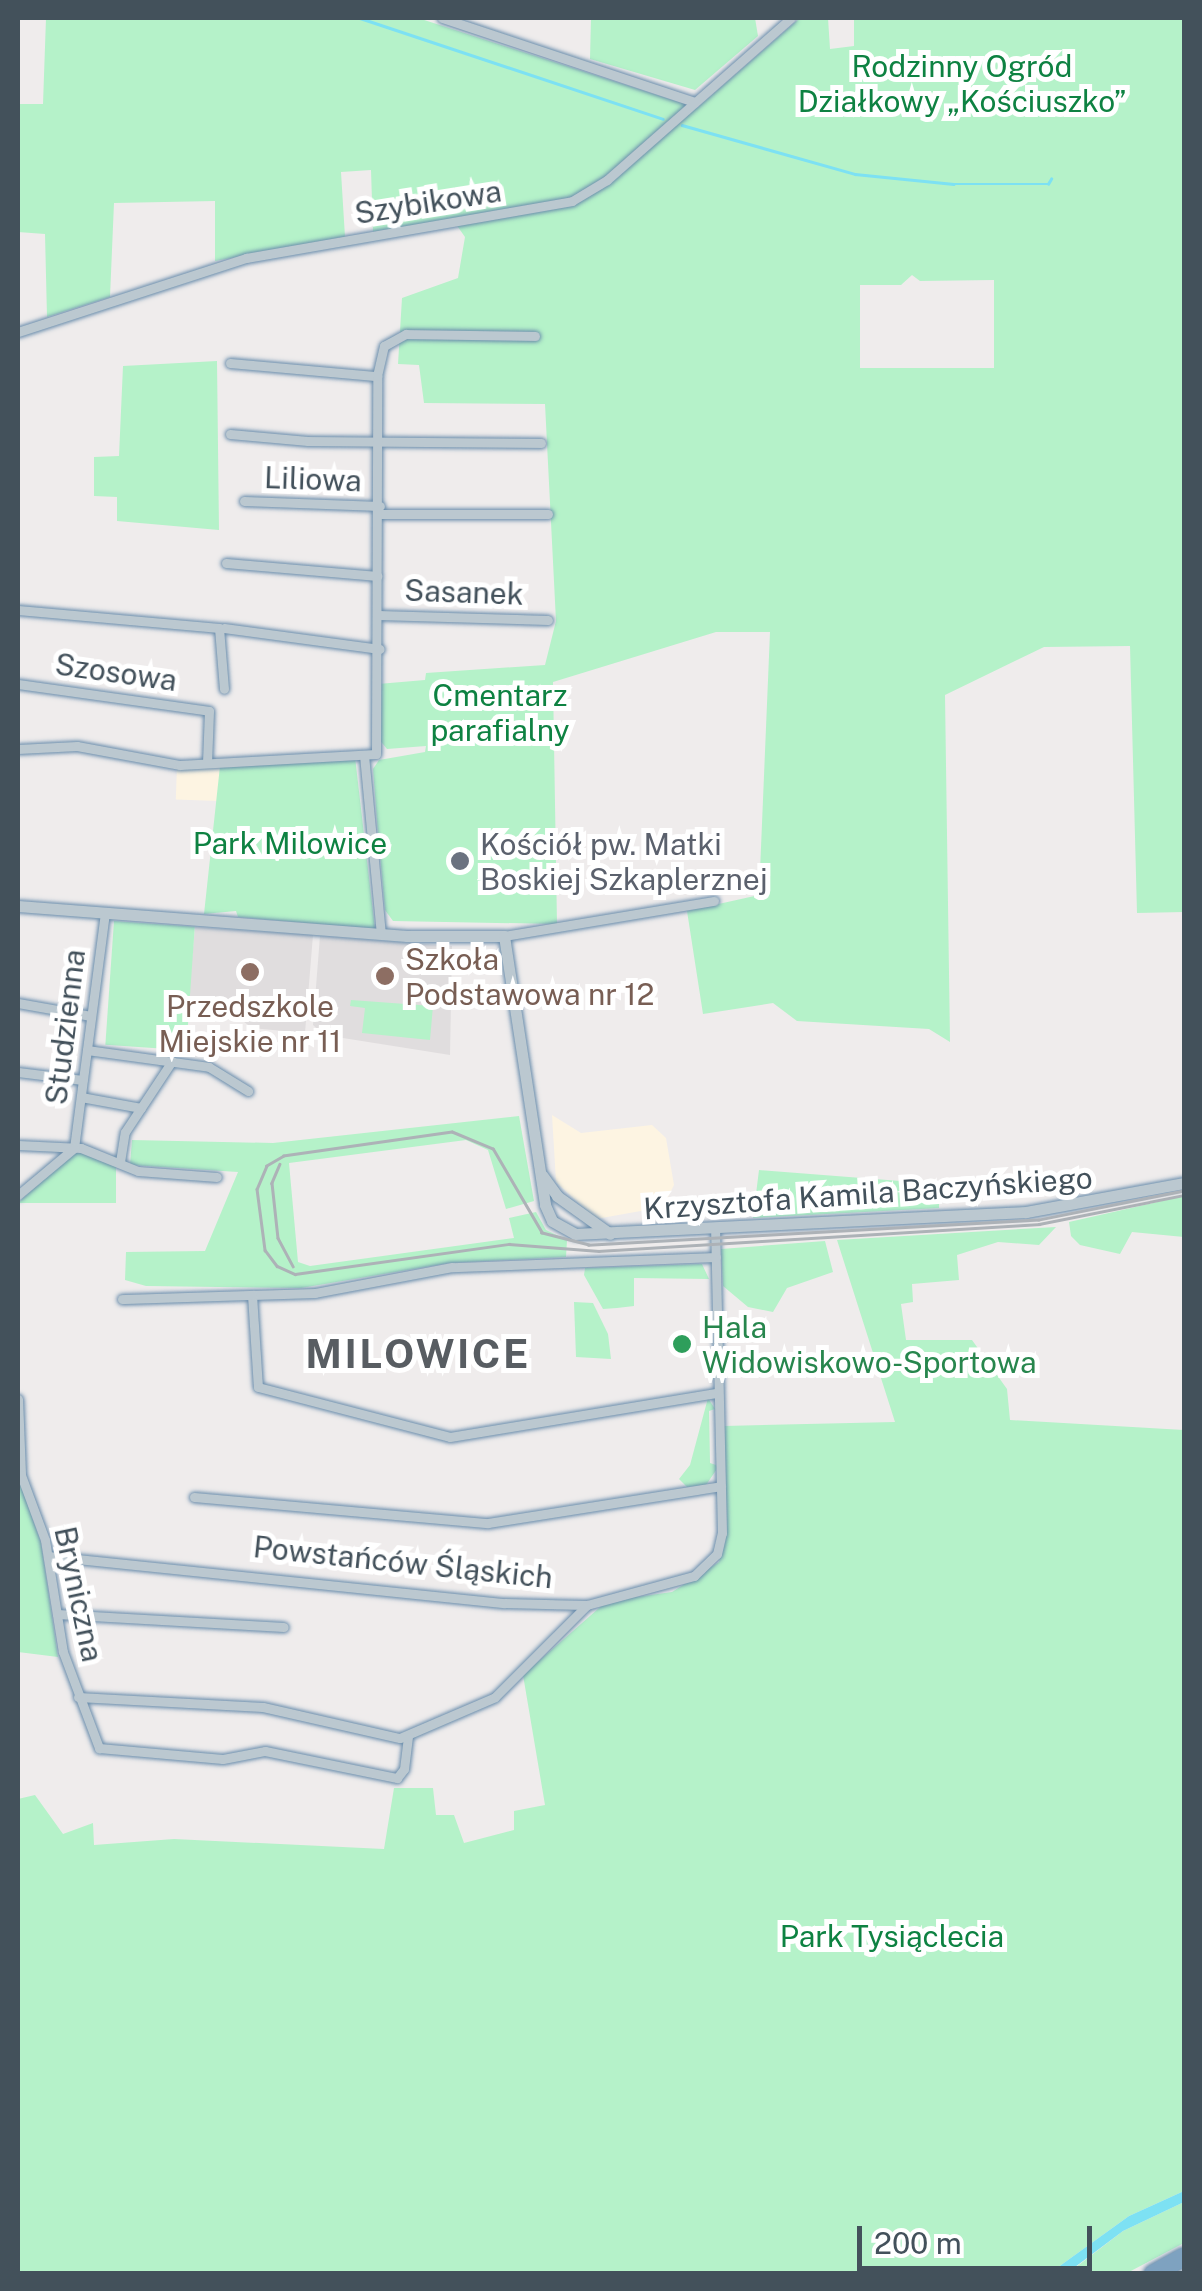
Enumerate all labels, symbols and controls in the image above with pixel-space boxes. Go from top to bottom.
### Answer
park label: Rodzinny Ogród Działkowy „Kościuszko” [798,48,1126,118]
street label: Szybikowa [352,173,504,231]
street label: Liliowa [264,459,362,499]
street label: Sasanek [404,572,524,612]
street label: Szosowa [53,646,179,698]
park label: Cmentarz parafialny [430,677,570,748]
park label: Park Milowice [193,825,387,861]
place label: Kościół pw. Matki Boskiej Szkaplerznej [480,826,768,896]
marker: Kościół pw. Matki Boskiej Szkaplerznej [449,850,471,872]
place label: Szkoła Podstawowa nr 12 [405,941,654,1012]
street label: Studzienna [38,947,92,1107]
marker: Przedszkole Miejskie nr 11 [239,961,261,983]
marker: Szkoła Podstawowa nr 12 [374,965,396,987]
place label: Przedszkole Miejskie nr 11 [158,988,342,1058]
street label: Krzysztofa Kamila Baczyńskiego [642,1159,1094,1227]
place label: Hala Widowiskowo-Sportowa [702,1309,1037,1380]
district label: MILOWICE [305,1330,531,1378]
marker: Hala Widowiskowo-Sportowa [671,1333,693,1355]
street label: Bryniczna [47,1523,111,1665]
street label: Powstańców Śląskich [251,1528,555,1596]
park label: Park Tysiąclecia [780,1918,1004,1954]
scale bar [862,2206,1097,2268]
text: 200 m [874,2225,962,2261]

